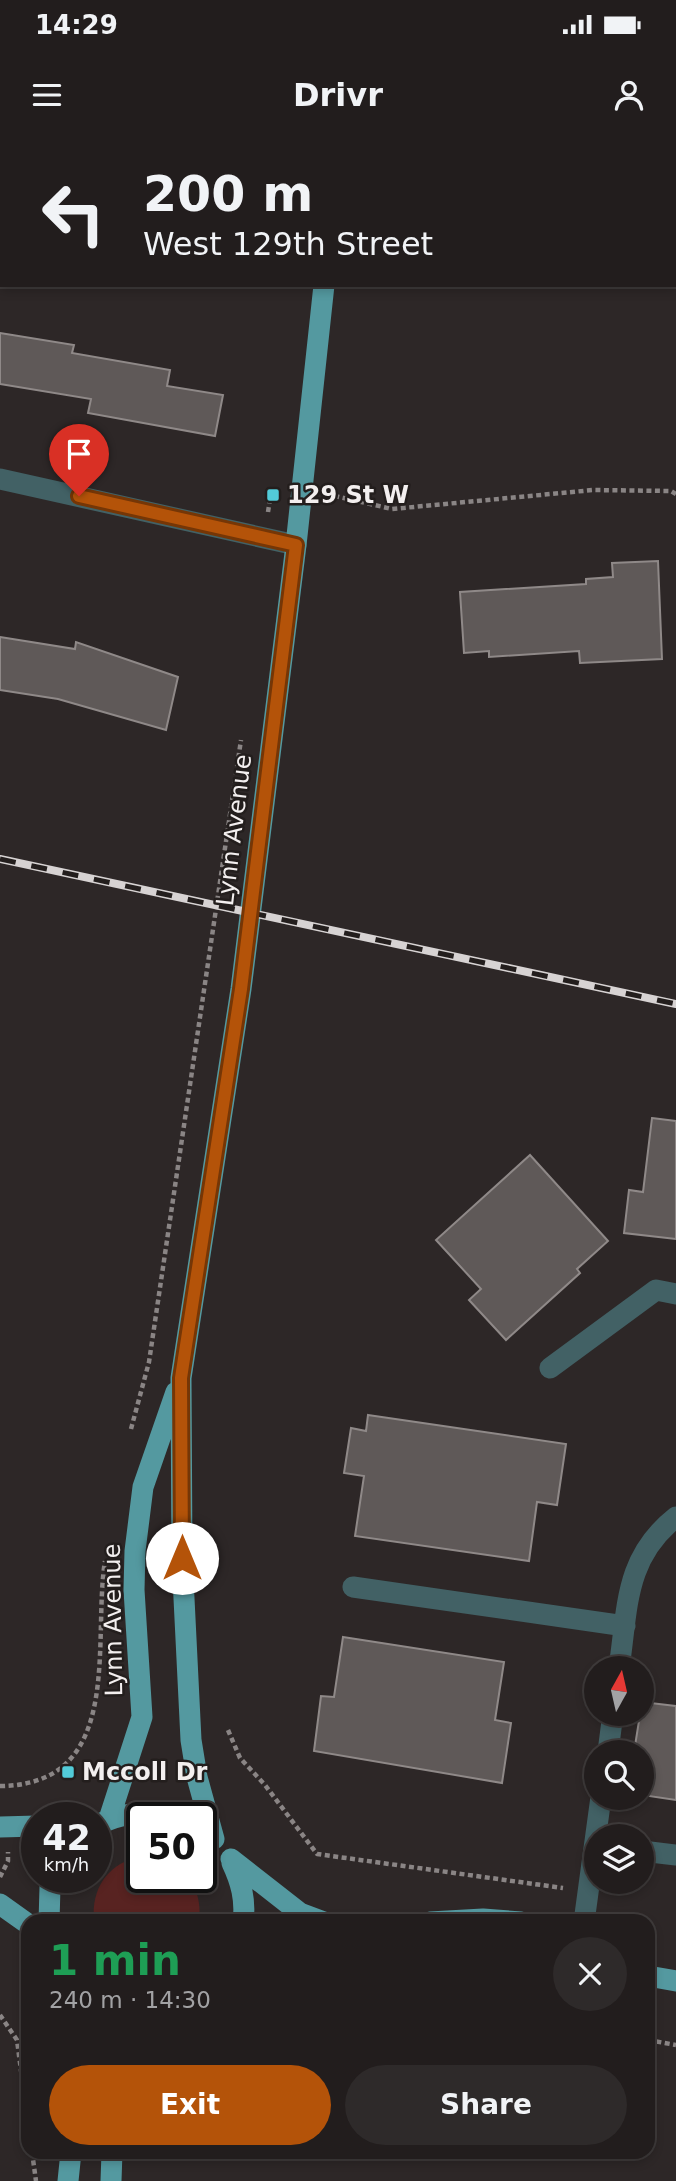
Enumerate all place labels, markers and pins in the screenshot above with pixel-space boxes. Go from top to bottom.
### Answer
pin [49,424,109,496]
place label: 129 St W [287,481,409,509]
marker: 129 St W [265,487,281,503]
place label: Mccoll Dr [82,1758,208,1786]
marker: Mccoll Dr [60,1764,76,1780]

